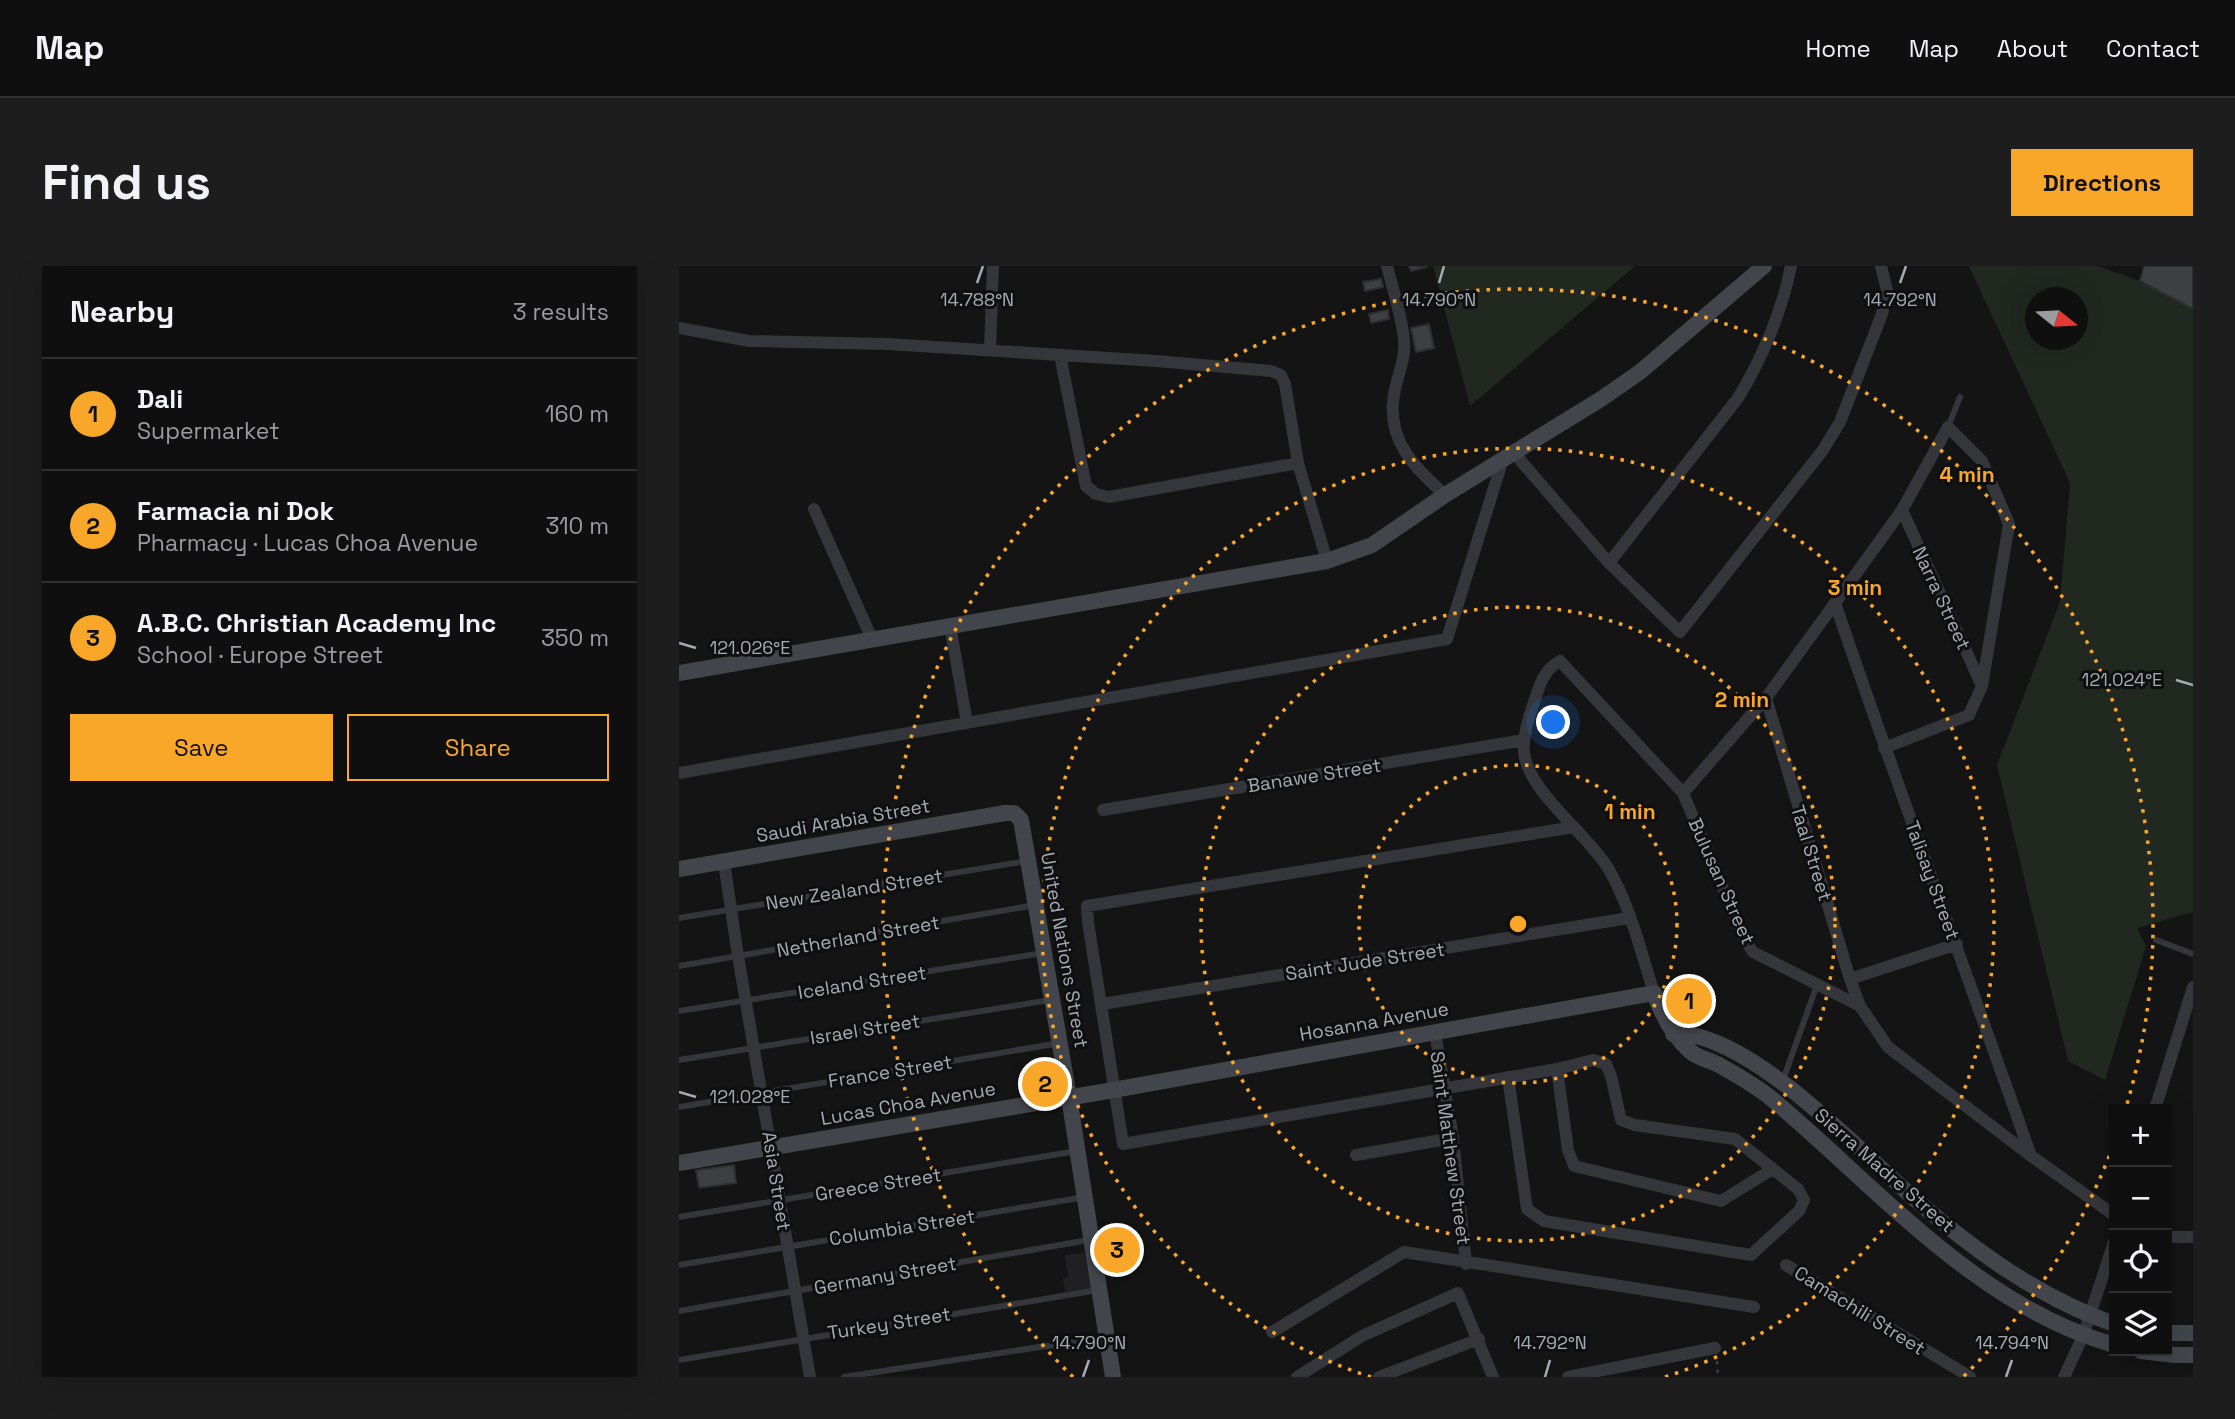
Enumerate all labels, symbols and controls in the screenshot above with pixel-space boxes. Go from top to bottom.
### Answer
text: Map [35,27,104,69]
text: Home [1805,33,1871,64]
text: Map [1909,33,1959,64]
text: About [1997,33,2068,64]
text: Contact [2106,33,2200,64]
button: Directions [2011,149,2193,216]
text: Find us [42,151,211,213]
north arrow [2025,287,2088,350]
text: 14.788°N [940,288,1014,311]
text: 14.790°N [1402,288,1476,311]
text: 14.792°N [1863,288,1937,311]
text: Nearby [70,292,174,331]
text: 3 results [513,297,609,327]
text: Dali [137,382,183,416]
text: 1 [88,399,98,429]
text: 160 m [545,399,609,429]
text: Supermarket [137,416,279,446]
text: 4 min [1939,461,1995,488]
text: Farmacia ni Dok [137,494,334,528]
text: 2 [86,511,100,541]
text: 310 m [545,511,609,541]
text: Pharmacy · Lucas Choa Avenue [137,528,478,558]
street label: Narra Street [1907,542,1976,654]
text: 3 min [1828,574,1882,601]
text: A.B.C. Christian Academy Inc [137,606,496,640]
text: 3 [86,623,100,653]
text: 350 m [541,623,609,653]
text: 121.026°E [710,636,790,659]
text: School · Europe Street [137,640,383,670]
text: 121.024°E [2082,668,2162,691]
text: 2 min [1715,686,1769,713]
your location [1536,705,1570,739]
button: Save [70,714,333,781]
button: Share [347,714,609,781]
street label: Banawe Street [1245,753,1383,798]
street label: Saudi Arabia Street [754,793,932,848]
text: 1 min [1604,798,1656,825]
street label: Taal Street [1785,802,1838,904]
street label: Bulusan Street [1682,814,1761,948]
street label: Talisay Street [1899,817,1966,943]
street label: United Nations Street [1035,850,1094,1050]
street label: New Zealand Street [764,863,944,916]
street label: Netherland Street [775,910,941,963]
centre of rings [1506,912,1530,936]
street label: Saint Jude Street [1284,937,1447,986]
street label: Iceland Street [796,960,928,1005]
pin: 1 [1666,975,1712,1027]
street label: Hosanna Avenue [1298,996,1451,1047]
street label: Israel Street [808,1008,922,1051]
street label: France Street [826,1049,954,1094]
street label: Saint Matthew Street [1425,1050,1476,1247]
pin: 2 [1022,1058,1068,1110]
street label: Lucas Choa Avenue [819,1076,998,1131]
text: 121.028°E [710,1085,790,1108]
street label: Sierra Madre Street [1809,1103,1960,1238]
map controls [2109,1104,2172,1356]
button: + [2109,1104,2172,1167]
street label: Asia Street [756,1129,797,1233]
street label: Greece Street [813,1162,943,1207]
button: − [2109,1167,2172,1230]
street label: Columbia Street [827,1204,977,1251]
pin: 3 [1094,1224,1140,1276]
button: locate [2109,1230,2172,1293]
street label: Germany Street [812,1251,958,1300]
street label: Camachili Street [1789,1260,1930,1361]
button: layers [2109,1293,2172,1356]
street label: Turkey Street [826,1301,952,1346]
text: 14.790°N [1052,1331,1126,1354]
text: 14.792°N [1513,1331,1587,1354]
text: 14.794°N [1975,1331,2049,1354]

